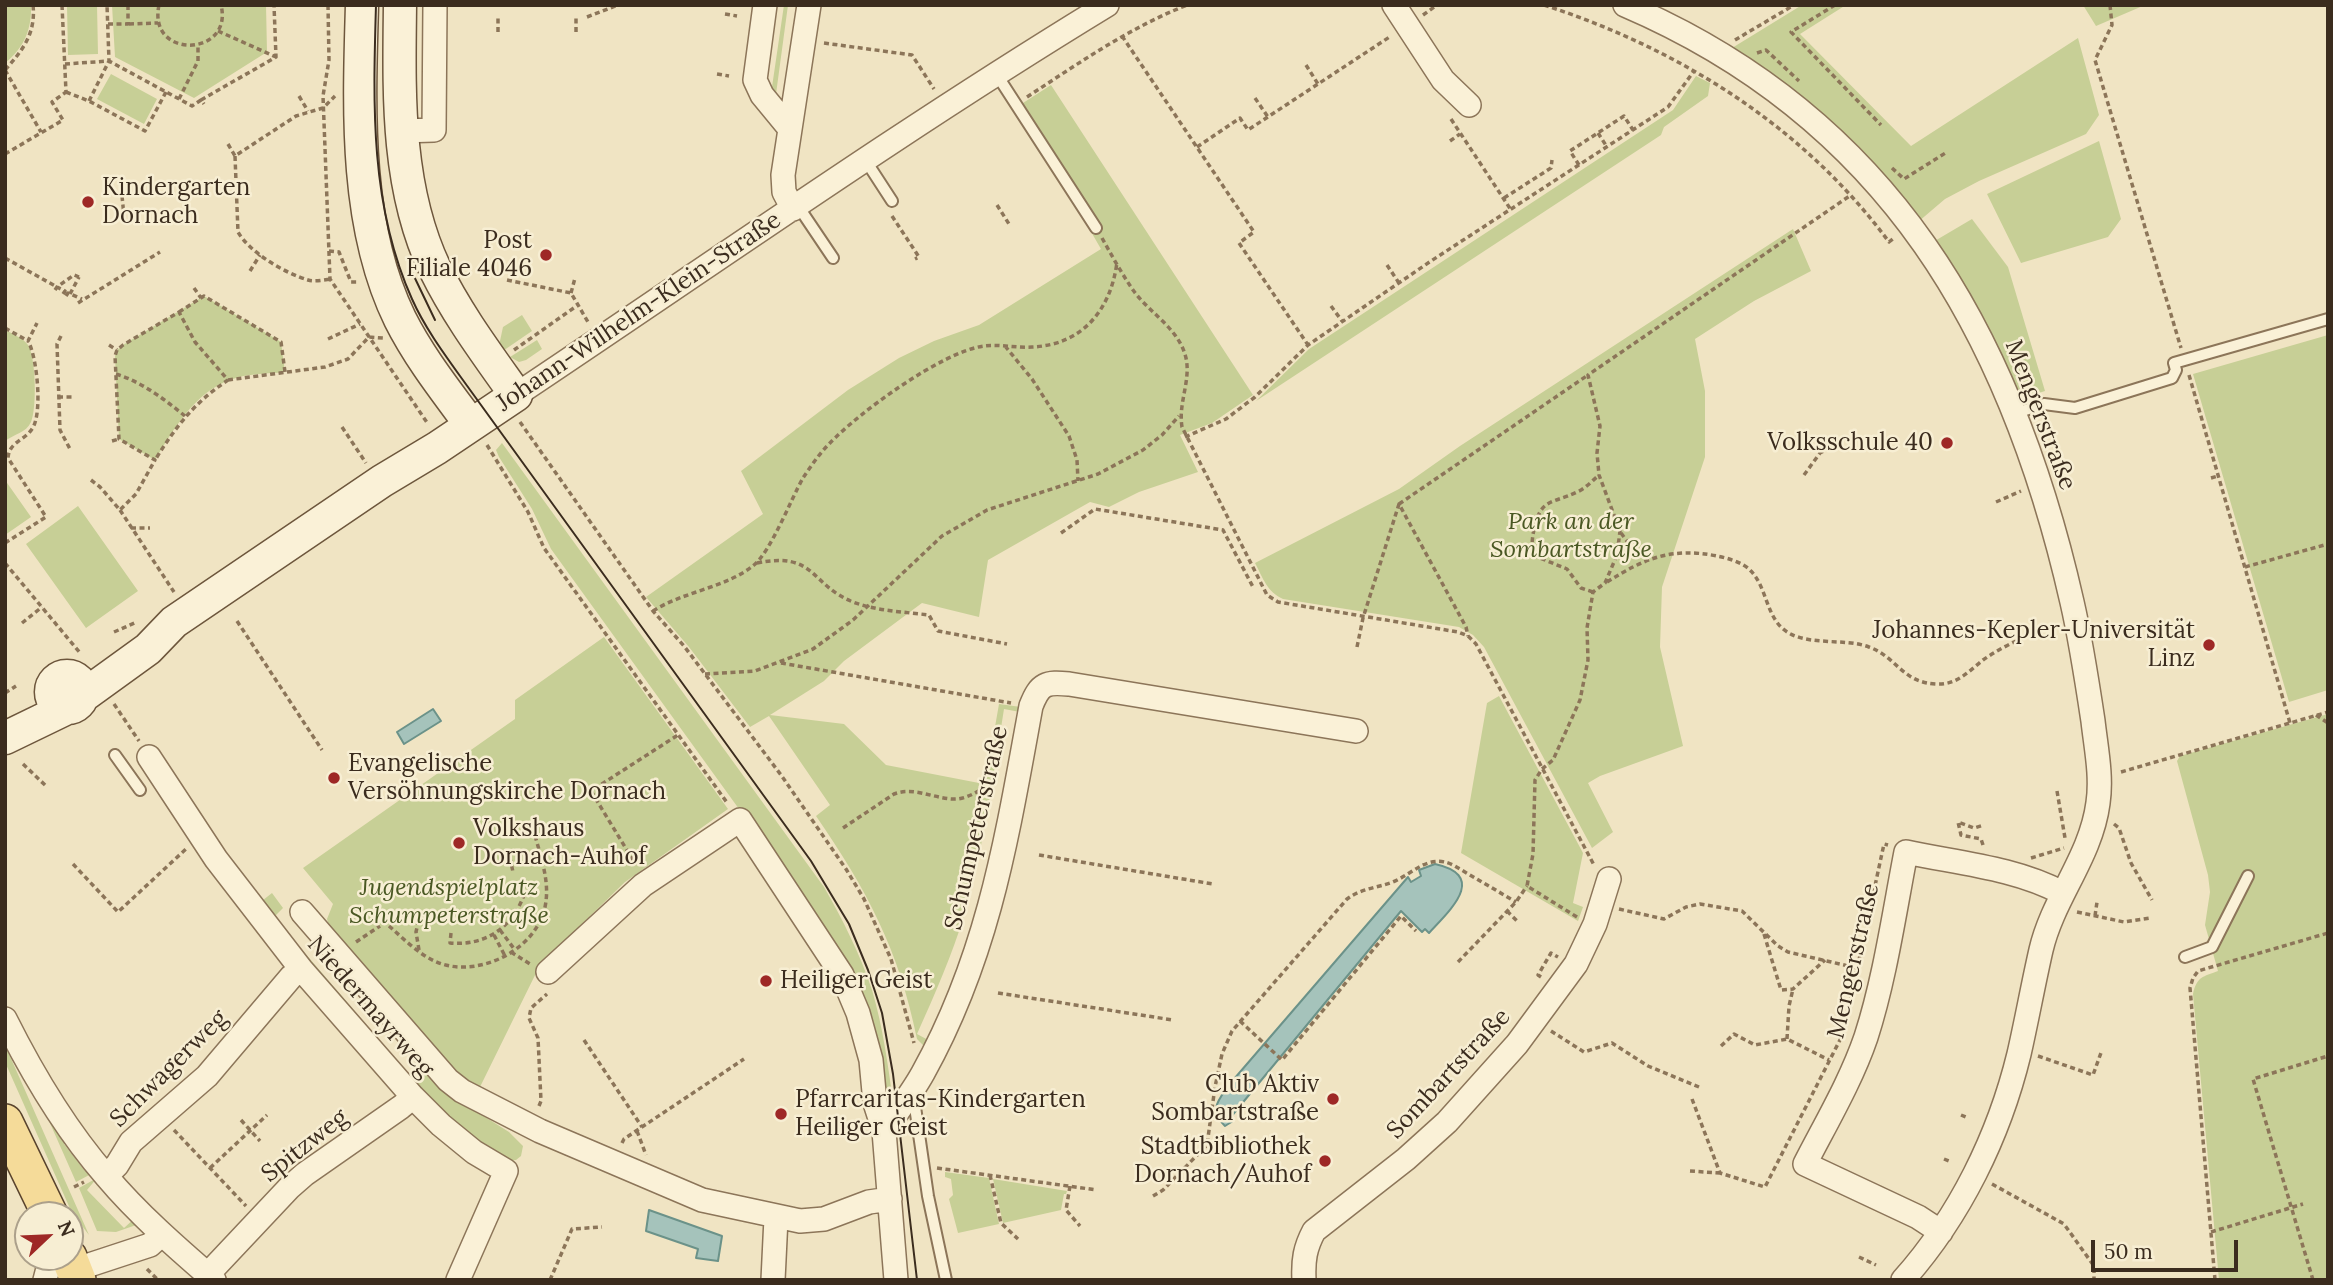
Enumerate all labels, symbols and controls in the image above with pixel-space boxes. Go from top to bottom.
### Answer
place label: Kindergarten Dornach [102,174,250,230]
marker: Kindergarten Dornach [80,194,96,210]
street label: Johann-Wilhelm-Klein-Straße [491,206,787,418]
place label: Post Filiale 4046 [406,227,532,283]
marker: Post Filiale 4046 [538,247,554,263]
street label: Mengerstraße [1998,336,2082,494]
place label: Volksschule 40 [1767,429,1933,457]
marker: Volksschule 40 [1939,435,1955,451]
park label: Park an der Sombartstraße [1490,508,1652,564]
place label: Johannes-Kepler-Universität Linz [1872,617,2195,673]
marker: Johannes-Kepler-Universität Linz [2201,637,2217,653]
street label: Schumpeterstraße [939,723,1015,933]
place label: Evangelische Versöhnungskirche Dornach [348,750,666,806]
marker: Evangelische Versöhnungskirche Dornach [326,770,342,786]
place label: Volkshaus Dornach-Auhof [473,815,646,871]
marker: Volkshaus Dornach-Auhof [451,835,467,851]
park label: Jugendspielplatz Schumpeterstraße [349,874,549,930]
street label: Mengerstraße [1822,881,1886,1041]
street label: Niedermayrweg [301,930,439,1084]
place label: Heiliger Geist [780,967,932,995]
marker: Heiliger Geist [758,973,774,989]
street label: Sombartstraße [1381,1003,1517,1145]
street label: Schwagerweg [104,1004,234,1134]
place label: Club Aktiv Sombartstraße [1151,1071,1319,1127]
place label: Pfarrcaritas-Kindergarten Heiliger Geist [795,1086,1086,1142]
marker: Club Aktiv Sombartstraße [1325,1091,1341,1107]
street label: Spitzweg [256,1103,354,1189]
marker: Pfarrcaritas-Kindergarten Heiliger Geist [773,1106,789,1122]
place label: Stadtbibliothek Dornach/Auhof [1134,1133,1311,1189]
marker: Stadtbibliothek Dornach/Auhof [1317,1153,1333,1169]
north arrow [14,1201,84,1271]
text: N [53,1217,80,1240]
scale bar [2095,1226,2242,1270]
text: 50 m [2104,1238,2153,1265]

